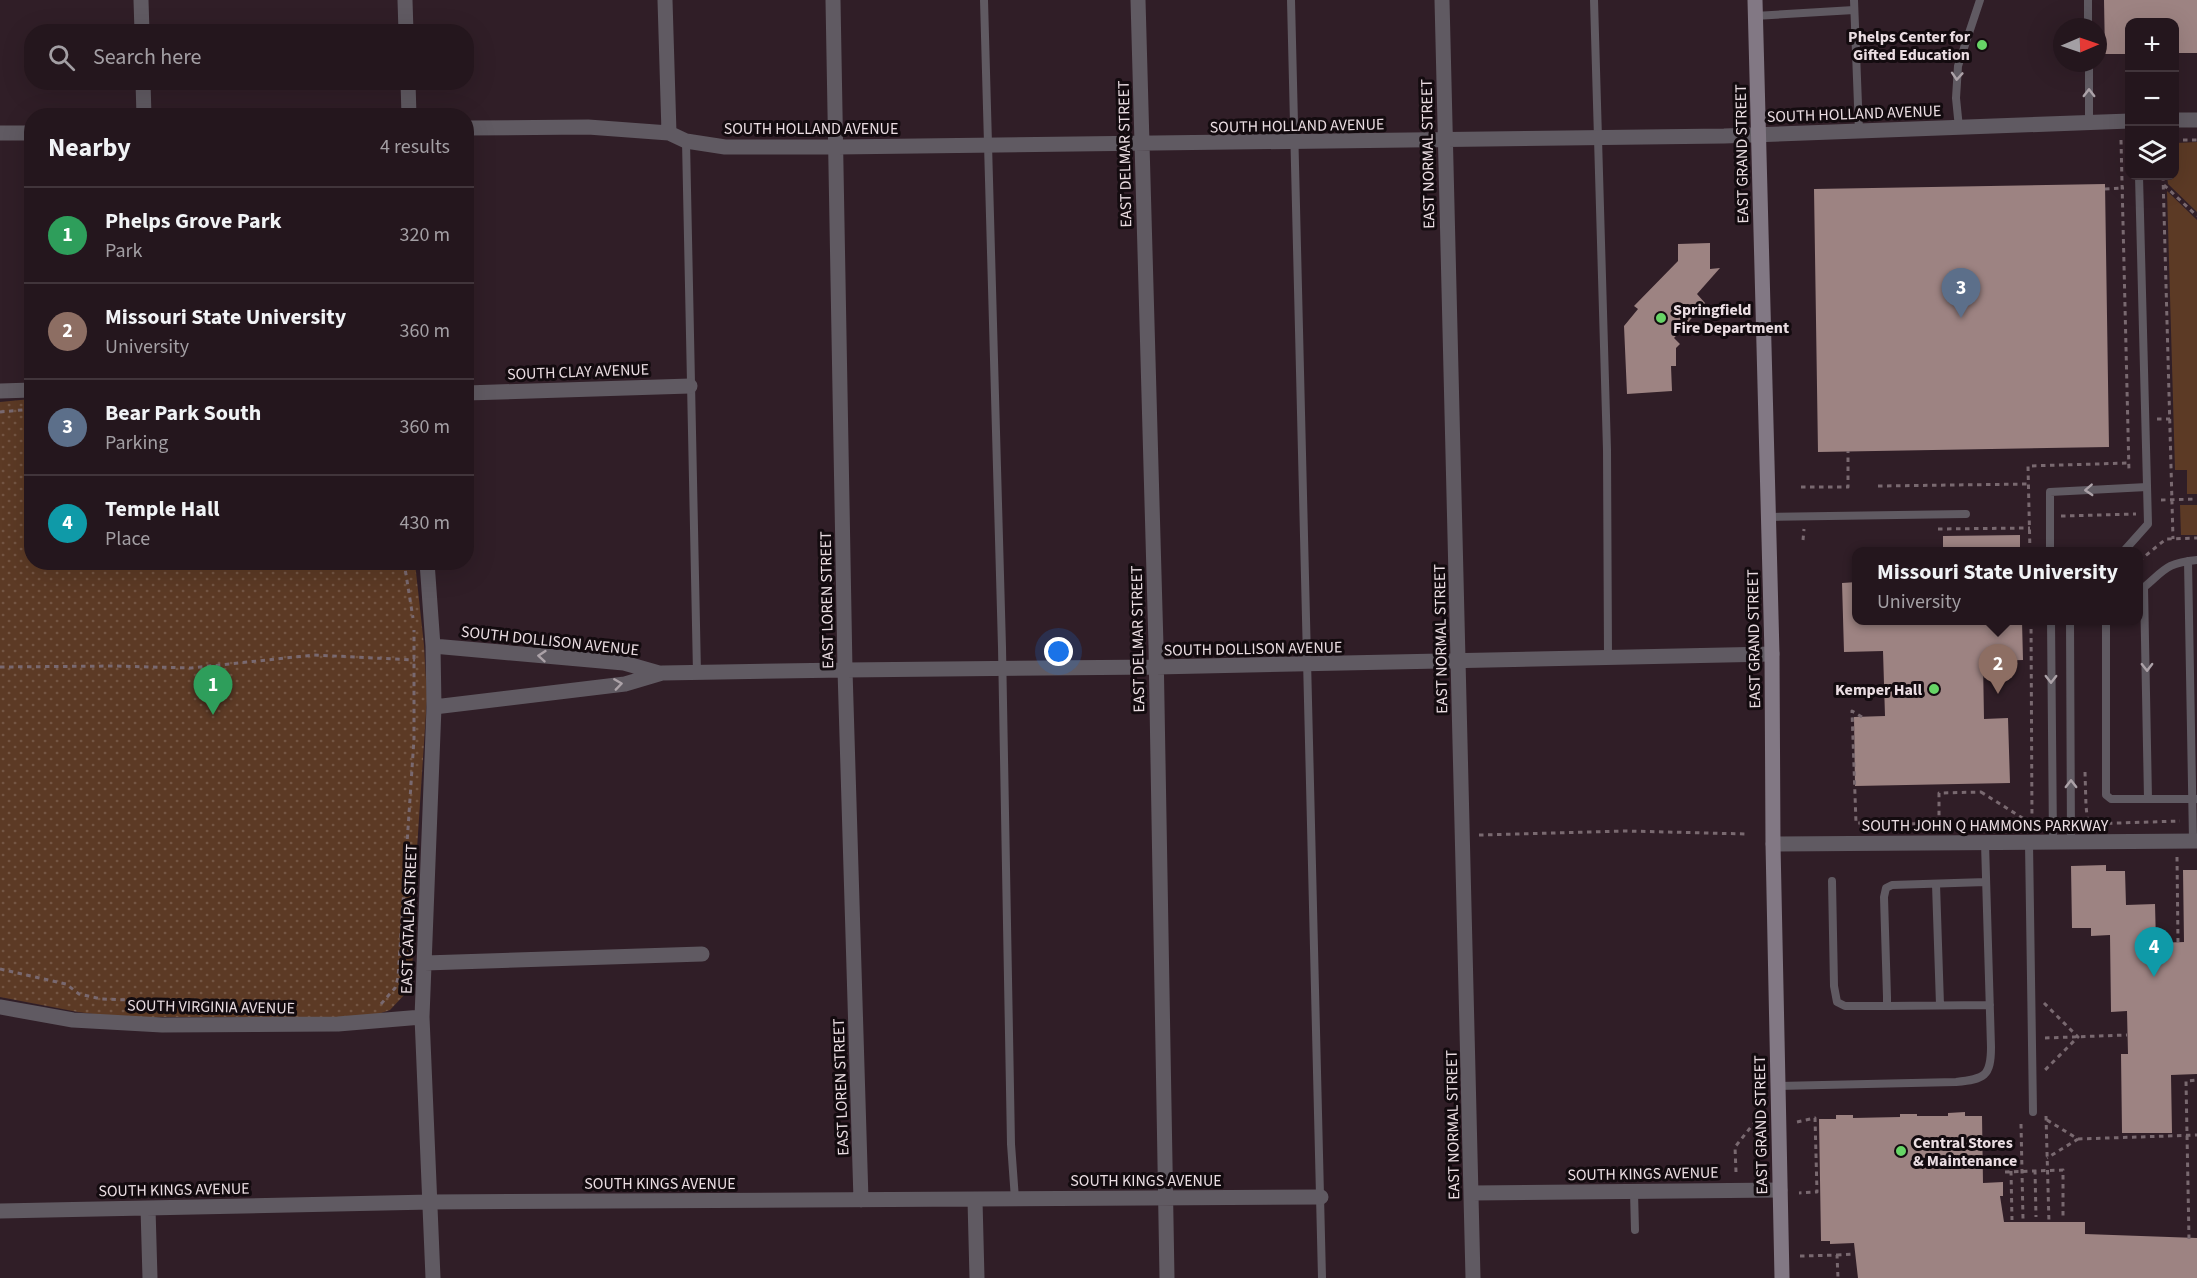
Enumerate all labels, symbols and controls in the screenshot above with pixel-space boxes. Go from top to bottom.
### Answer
north arrow [2053,18,2107,72]
map controls [2125,18,2179,180]
button: + [2125,18,2179,72]
search box [24,24,474,90]
place label: Phelps Center for Gifted Education [1848,26,1971,66]
marker: Phelps Center for Gifted Education [1975,38,1989,52]
icon: search [45,41,78,74]
text: Search here [93,41,201,73]
one-way arrow [1951,71,1964,80]
button: − [2125,72,2179,126]
street label: EAST NORMAL STREET [1416,78,1440,229]
street label: EAST DELMAR STREET [1113,80,1137,228]
street label: EAST GRAND STREET [1730,84,1754,224]
one-way arrow [2083,88,2095,97]
street label: SOUTH HOLLAND AVENUE [1766,100,1942,128]
street label: SOUTH HOLLAND AVENUE [1210,113,1385,139]
street label: SOUTH HOLLAND AVENUE [724,118,898,140]
button: layers [2125,126,2179,180]
text: Nearby [48,129,131,166]
text: 4 results [380,133,450,161]
text: Phelps Grove Park [105,205,282,237]
text: 1 [62,221,73,249]
text: 320 m [400,221,450,249]
text: Park [105,237,142,265]
pin: 3 [1942,268,1980,318]
place label: Springfield Fire Department [1673,299,1789,339]
text: Missouri State University [105,301,346,333]
marker: Springfield Fire Department [1654,311,1668,325]
text: 2 [62,317,73,345]
text: 360 m [400,317,450,345]
text: University [105,333,189,361]
street label: SOUTH CLAY AVENUE [507,359,649,385]
text: Bear Park South [105,397,261,429]
text: 3 [62,413,73,441]
text: 360 m [400,413,450,441]
text: Parking [105,429,168,457]
one-way arrow [2084,484,2093,497]
text: Temple Hall [105,493,220,525]
text: 4 [62,509,73,537]
text: 430 m [400,509,450,537]
text: Place [105,525,150,553]
street label: EAST LOREN STREET [815,531,839,669]
popup [1852,547,2143,625]
text: Missouri State University [1877,556,2118,588]
street label: EAST NORMAL STREET [1429,563,1453,714]
street label: EAST DELMAR STREET [1126,565,1150,713]
street label: EAST GRAND STREET [1742,569,1766,709]
text: University [1877,588,1961,616]
street label: SOUTH DOLLISON AVENUE [460,621,640,661]
street label: SOUTH DOLLISON AVENUE [1163,636,1343,662]
your location [1044,637,1073,666]
pin: 2 [1978,644,2018,694]
one-way arrow [538,650,547,663]
one-way arrow [2140,662,2153,671]
pin: 1 [194,666,232,715]
one-way arrow [2045,674,2058,683]
one-way arrow [613,679,622,691]
place label: Kemper Hall [1835,679,1922,701]
marker: Kemper Hall [1927,682,1941,696]
one-way arrow [2065,779,2077,788]
street label: SOUTH JOHN Q HAMMONS PARKWAY [1862,815,2109,837]
street label: EAST CATALPA STREET [395,843,423,994]
pin: 4 [2134,928,2174,977]
street label: SOUTH VIRGINIA AVENUE [127,995,295,1019]
street label: EAST LOREN STREET [828,1017,854,1156]
street label: EAST NORMAL STREET [1441,1049,1465,1200]
street label: EAST GRAND STREET [1749,1055,1773,1195]
place label: Central Stores & Maintenance [1913,1132,2017,1172]
marker: Central Stores & Maintenance [1894,1144,1908,1158]
street label: SOUTH KINGS AVENUE [1567,1162,1719,1186]
street label: SOUTH KINGS AVENUE [1070,1170,1222,1192]
street label: SOUTH KINGS AVENUE [584,1173,736,1195]
street label: SOUTH KINGS AVENUE [98,1178,250,1202]

